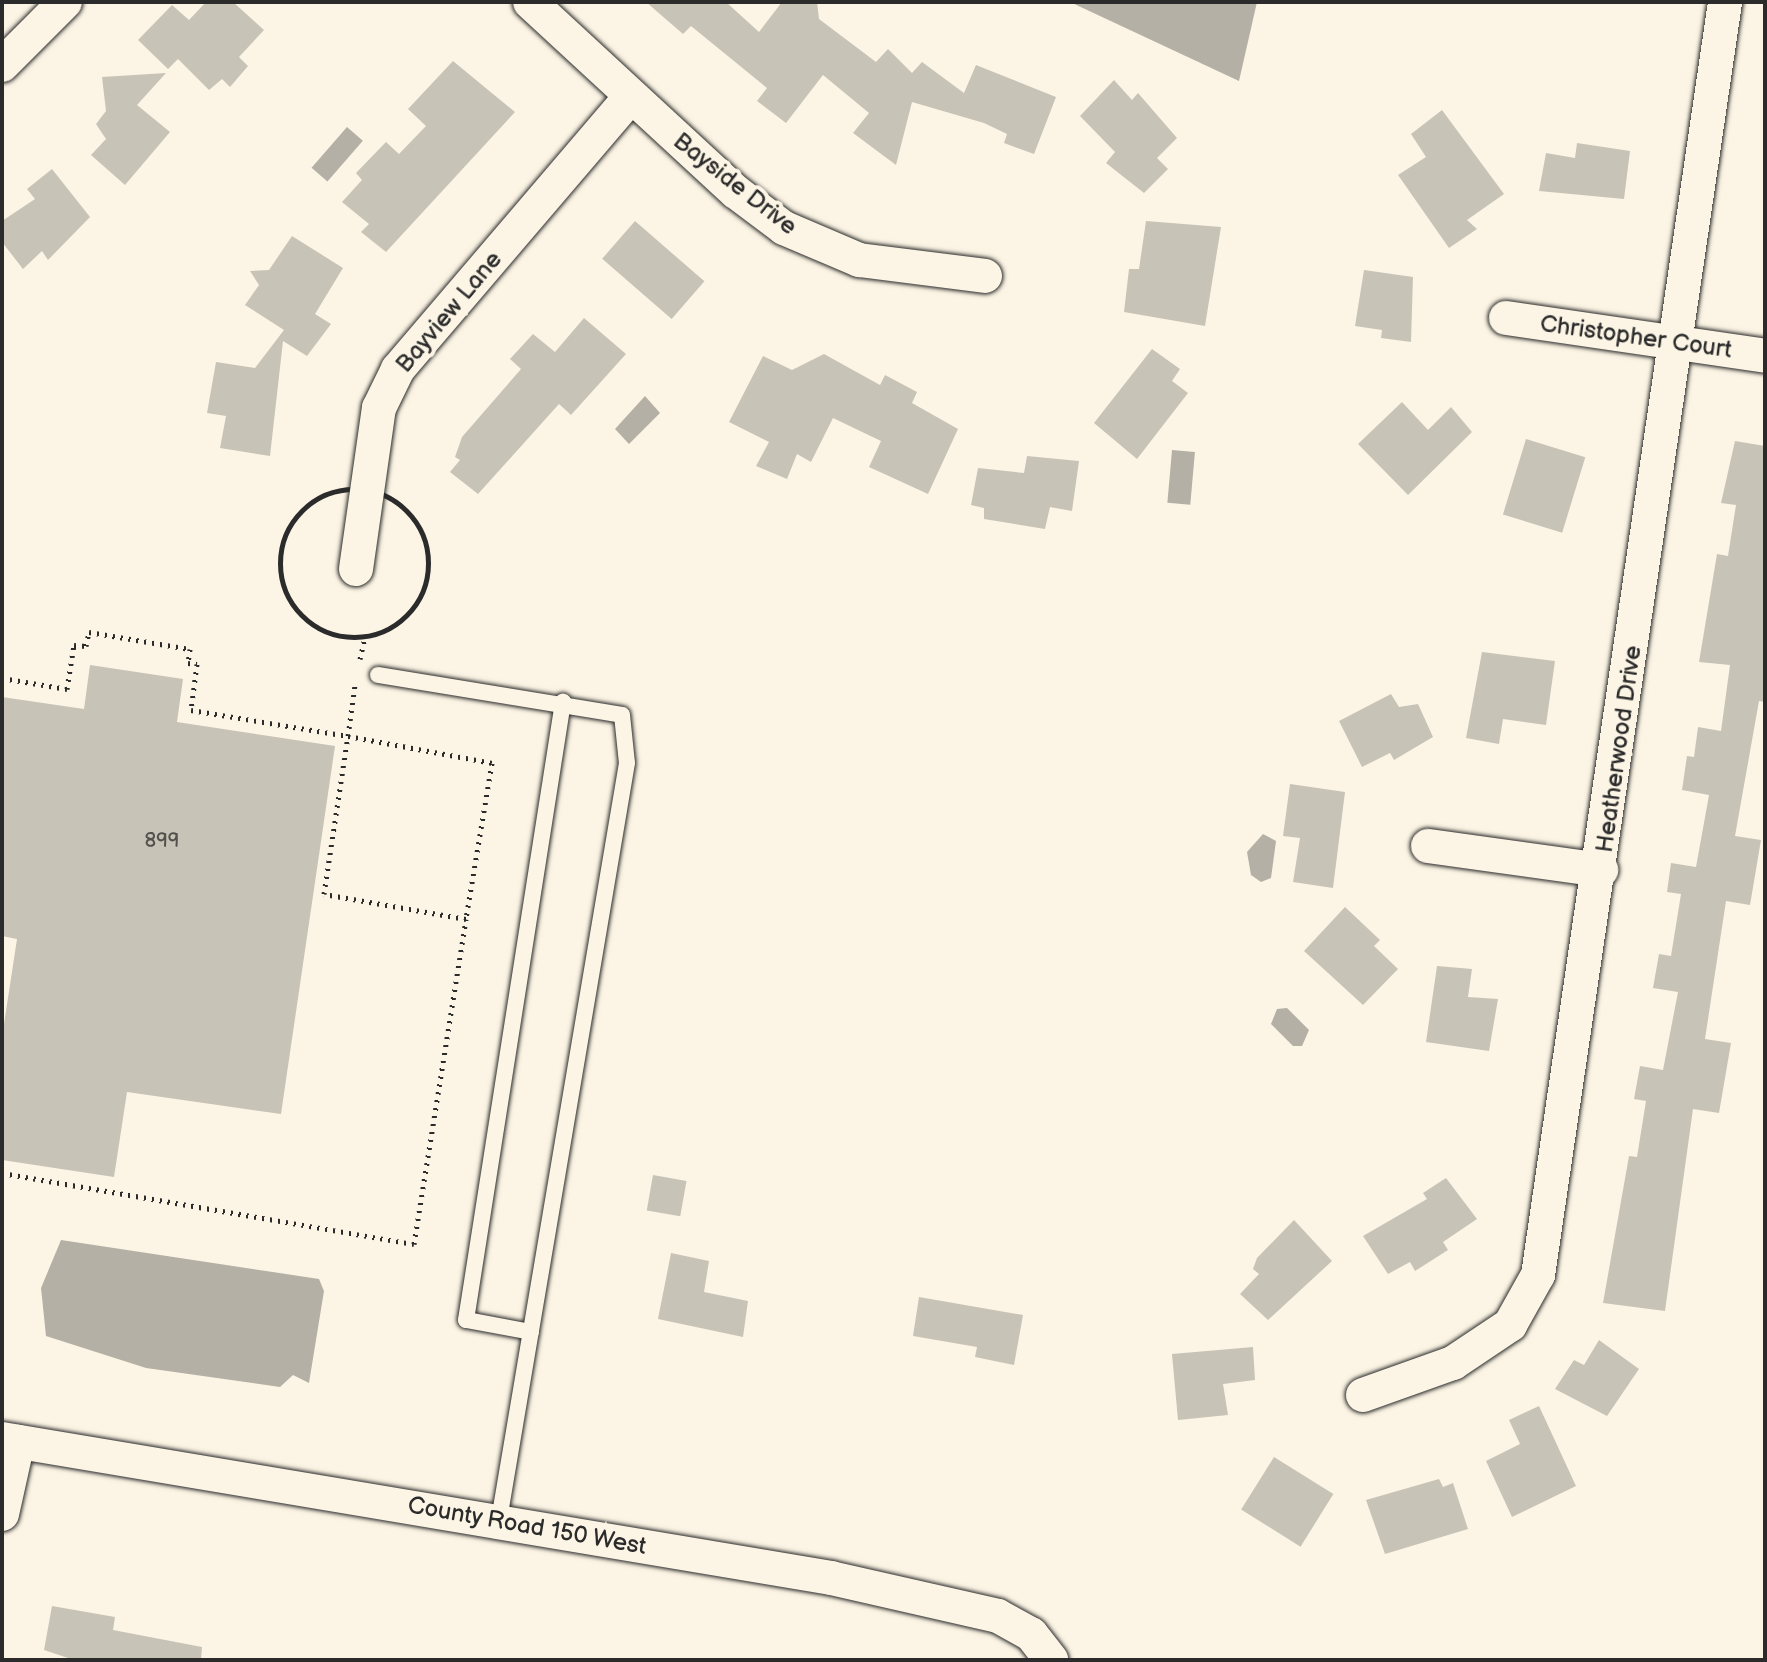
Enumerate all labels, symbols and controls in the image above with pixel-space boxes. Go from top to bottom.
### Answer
street label: Bayside Drive [667,127,803,241]
street label: Bayview Lane [390,245,508,379]
street label: Christopher Court [1538,309,1734,365]
street label: Heatherwood Drive [1590,644,1648,854]
house number: 899 [145,829,179,853]
street label: County Road 150 West [404,1491,650,1561]

